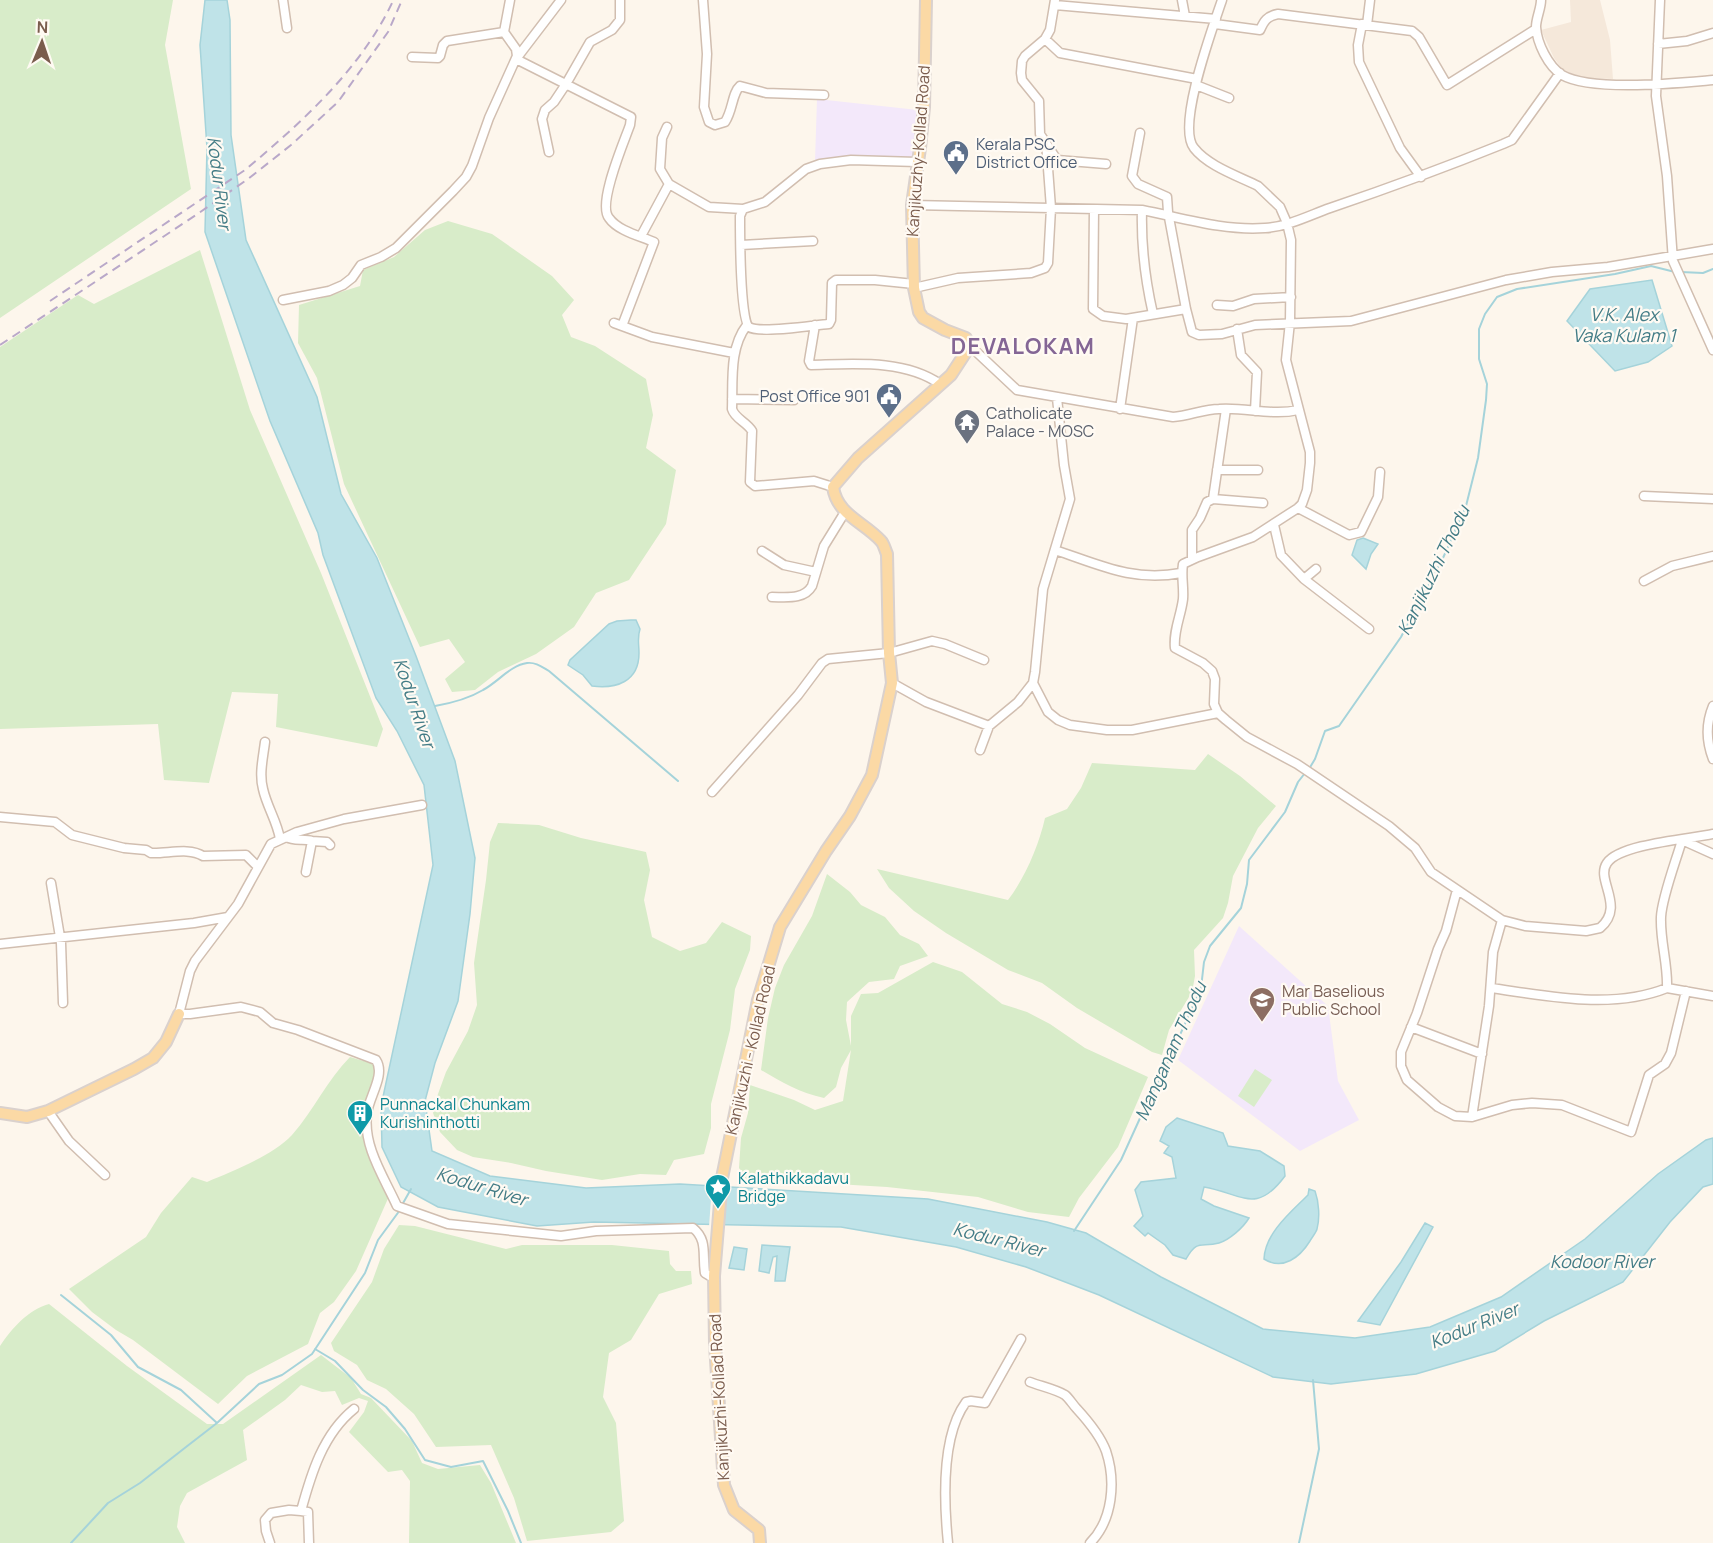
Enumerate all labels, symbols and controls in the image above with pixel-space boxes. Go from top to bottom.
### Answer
north arrow [12,12,72,72]
text: N [36,16,49,38]
street label: Kanjikuzhy-Kollad Road [901,65,935,237]
place label: Kerala PSC District Office [976,133,1077,173]
water label: Kodur River [202,135,238,233]
public building icon: Kerala PSC District Office [941,138,971,176]
water label: V.K. Alex Vaka Kulam 1 [1572,302,1678,347]
district label: DEVALOKAM [951,331,1095,361]
public building icon: Post Office 901 [874,381,904,419]
place label: Post Office 901 [760,385,870,407]
place label: Catholicate Palace - MOSC [986,402,1094,442]
temple icon: Catholicate Palace - MOSC [952,407,982,445]
water label: Kanjikuzhi Thodu [1391,500,1475,639]
water label: Kodur River [388,655,442,753]
street label: Kanjikuzhi - Kollad Road [720,963,780,1137]
water label: Manganam Thodu [1129,977,1212,1124]
place label: Mar Baselious Public School [1282,980,1385,1020]
school or university icon: Mar Baselious Public School [1247,985,1277,1023]
place label: Punnackal Chunkam Kurishinthotti [380,1093,530,1133]
building icon: Punnackal Chunkam Kurishinthotti [345,1098,375,1136]
water label: Kodur River [434,1161,533,1212]
place label: Kalathikkadavu Bridge [738,1167,849,1207]
place icon: Kalathikkadavu Bridge [703,1172,733,1210]
water label: Kodur River [951,1216,1050,1263]
water label: Kodoor River [1550,1249,1657,1273]
water label: Kodur River [1426,1295,1524,1354]
street label: Kanjikuzhi-Kollad Road [704,1313,734,1481]

